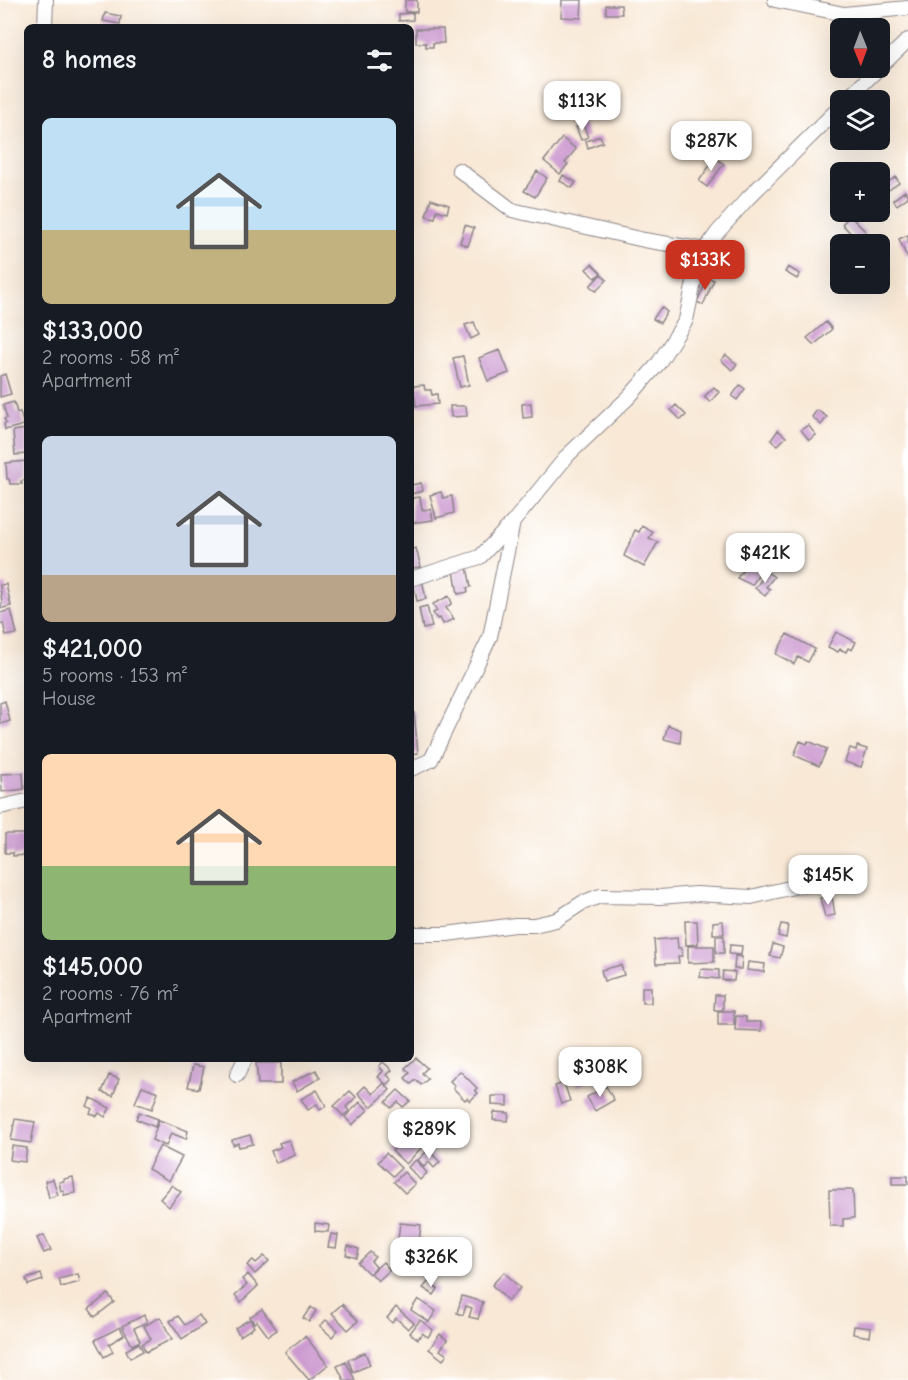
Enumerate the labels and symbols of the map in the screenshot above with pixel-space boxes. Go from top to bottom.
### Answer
north arrow [830,18,890,78]
pin: $113K [540,81,624,132]
pin: $287K [669,121,753,172]
pin: $133K [663,240,747,291]
pin: $421K [723,533,807,584]
pin: $145K [786,855,870,906]
pin: $308K [558,1047,642,1098]
pin: $289K [387,1109,471,1160]
pin: $326K [389,1237,473,1288]

